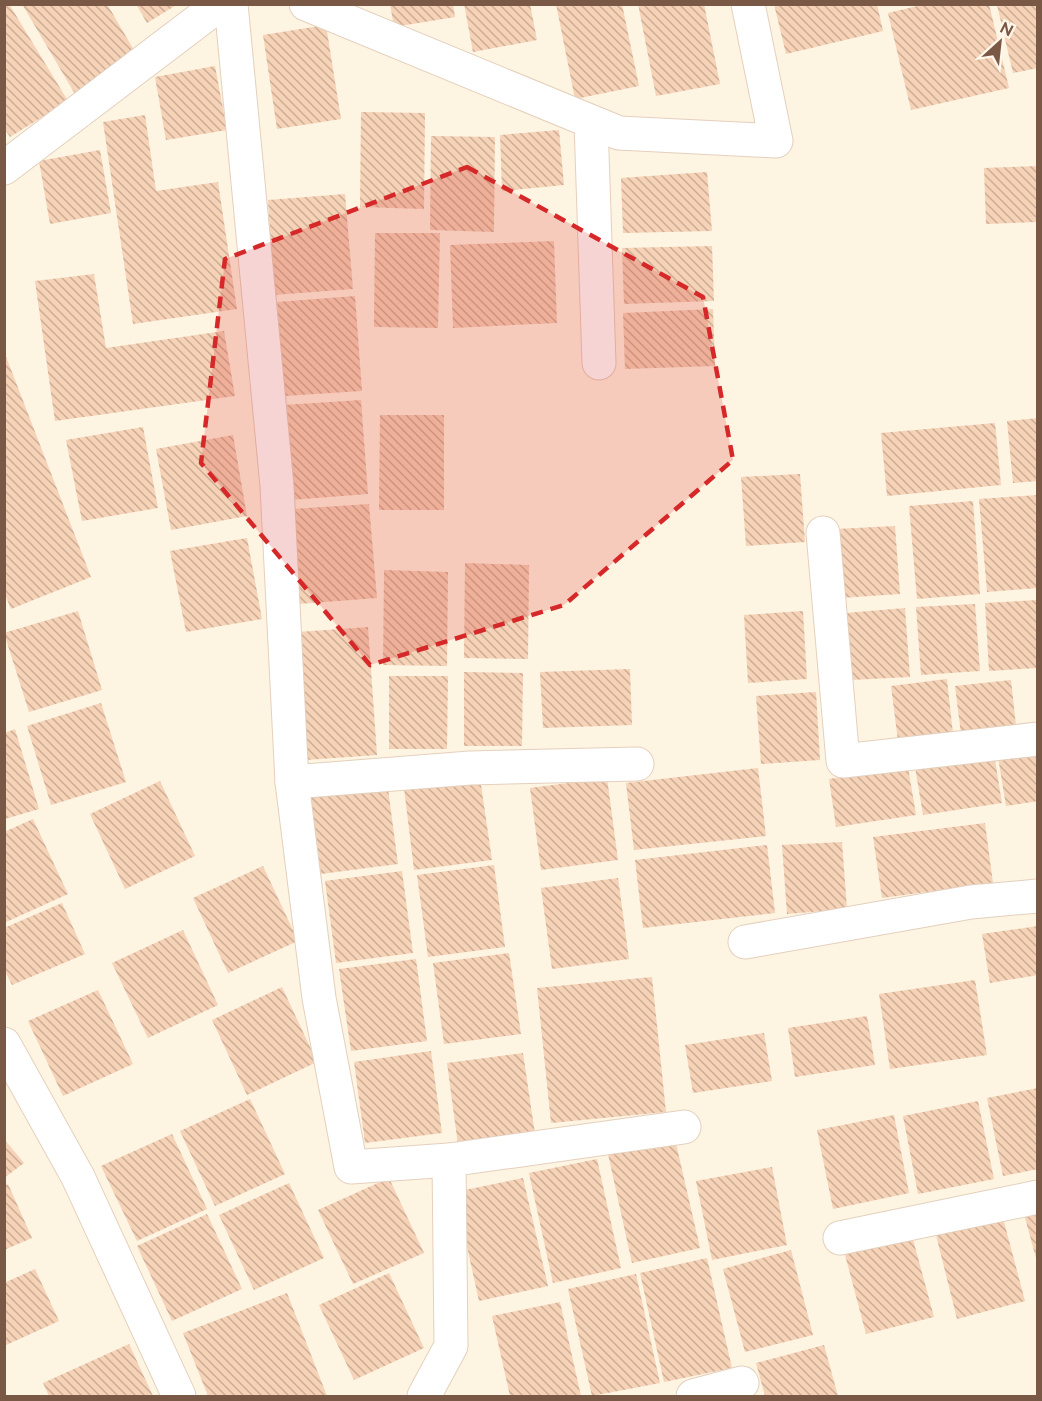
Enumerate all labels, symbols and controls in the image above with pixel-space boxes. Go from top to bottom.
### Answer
north arrow [970,12,1030,72]
text: N [997,18,1016,40]

